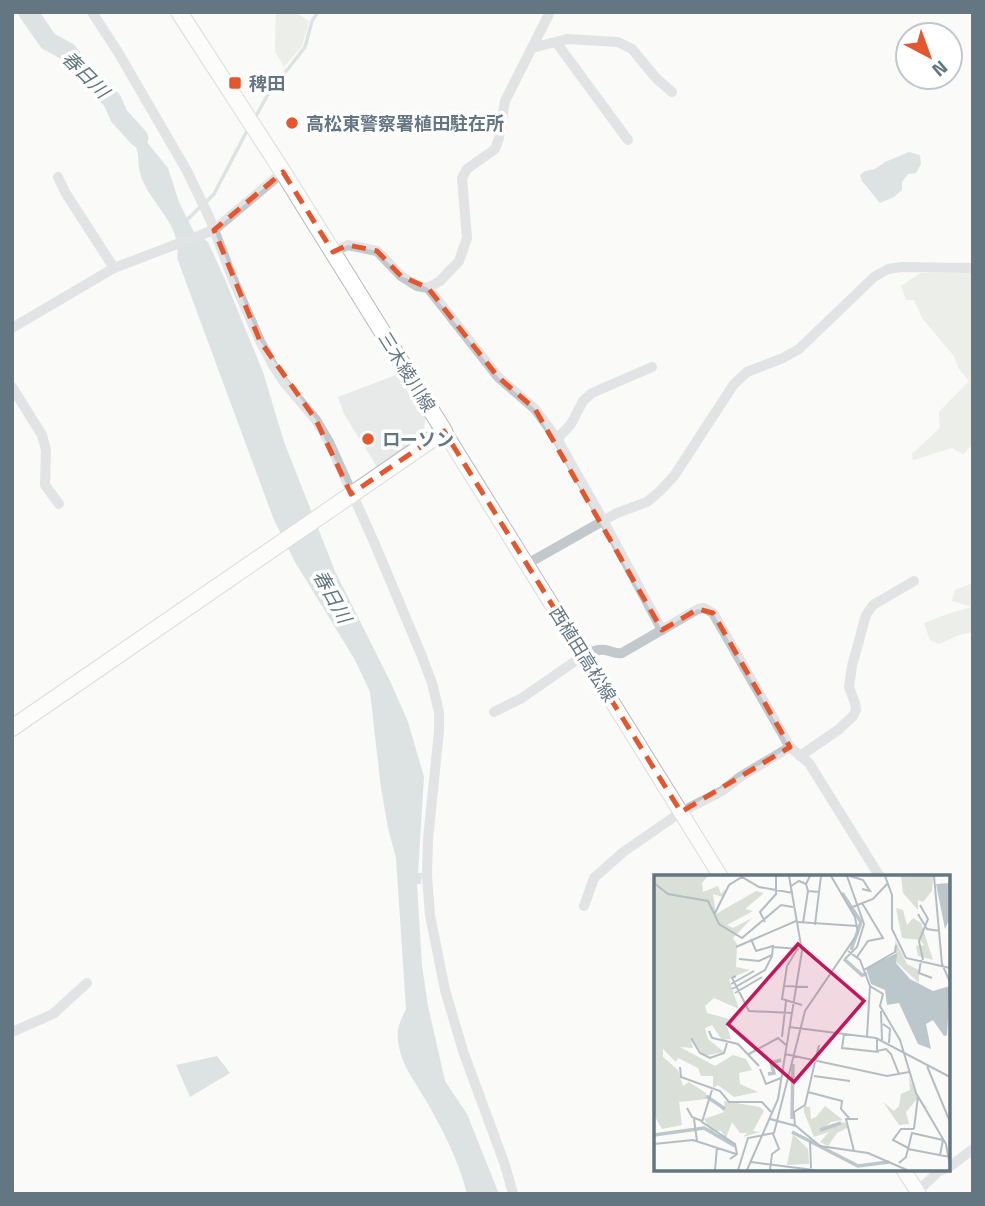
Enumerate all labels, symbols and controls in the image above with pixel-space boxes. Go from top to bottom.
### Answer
north arrow [894,21,964,91]
water label: 春日川 [56,44,118,106]
text: N [926,54,955,84]
place label: 稗田 [249,70,285,97]
marker: 稗田 [227,75,243,91]
place label: 高松東警察署植田駐在所 [306,110,504,137]
marker: 高松東警察署植田駐在所 [284,115,300,131]
street label: 三木綾川線 [372,327,442,417]
place label: ローソン [382,426,454,453]
marker: ローソン [360,431,376,447]
water label: 春日川 [306,564,360,630]
street label: 西植田高松線 [543,601,623,707]
inset map [654,875,950,1171]

